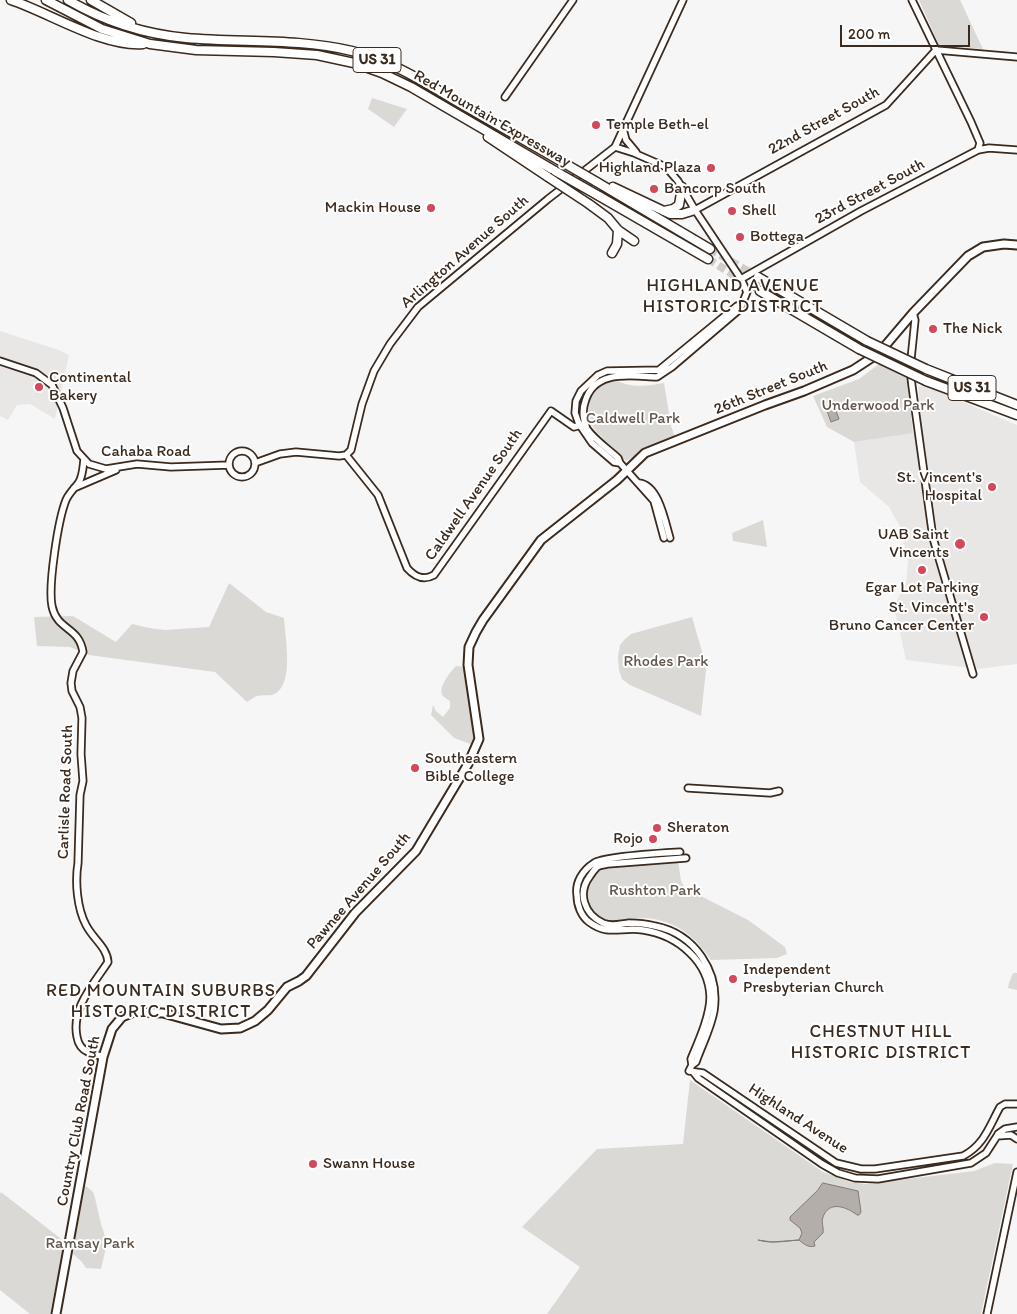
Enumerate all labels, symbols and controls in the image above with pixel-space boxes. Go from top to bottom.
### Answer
scale bar [842,15,972,47]
text: 200 m [848,25,890,43]
road number: US 31 [353,48,401,72]
street label: Red Mountain Expressway [410,66,574,172]
street label: 22nd Street South [765,83,883,159]
place label: Temple Beth-el [606,115,709,135]
marker: Temple Beth-el [590,119,602,131]
street label: 23rd Street South [812,155,928,229]
place label: Highland Plaza [599,158,701,178]
marker: Highland Plaza [705,162,717,174]
place label: Bancorp South [664,179,766,199]
marker: Bancorp South [648,183,660,195]
street label: Arlington Avenue South [397,191,533,313]
place label: Mackin House [325,198,421,218]
place label: Shell [742,201,776,221]
marker: Mackin House [425,202,437,214]
marker: Shell [726,205,738,217]
place label: Bottega [750,227,804,247]
marker: Bottega [734,231,746,243]
district label: HIGHLAND AVENUE HISTORIC DISTRICT [642,275,824,318]
place label: The Nick [943,319,1002,339]
marker: The Nick [927,323,939,335]
street label: 26th Street South [711,356,831,420]
place label: Continental Bakery [49,368,131,406]
road number: US 31 [948,376,996,400]
marker: Continental Bakery [33,381,45,393]
park label: Underwood Park [822,396,934,416]
park label: Caldwell Park [586,409,680,429]
street label: Caldwell Avenue South [421,425,527,565]
street label: Cahaba Road [101,442,191,462]
place label: St. Vincent's Hospital [897,468,982,506]
marker: St. Vincent's Hospital [986,481,998,493]
place label: UAB Saint Vincents [878,525,949,563]
marker: UAB Saint Vincents [953,537,967,551]
marker: Egar Lot Parking [916,564,928,576]
place label: Egar Lot Parking [865,578,979,598]
place label: St. Vincent's Bruno Cancer Center [829,598,974,636]
marker: St. Vincent's Bruno Cancer Center [978,611,990,623]
park label: Rhodes Park [624,652,708,672]
street label: Carlisle Road South [54,724,78,860]
place label: Southeastern Bible College [425,749,517,787]
marker: Southeastern Bible College [409,762,421,774]
place label: Sheraton [667,818,729,838]
marker: Sheraton [651,822,663,834]
street label: Pawnee Avenue South [303,828,415,954]
place label: Rojo [613,829,643,849]
marker: Rojo [647,833,659,845]
park label: Rushton Park [609,881,701,901]
place label: Independent Presbyterian Church [743,960,884,998]
marker: Independent Presbyterian Church [727,973,739,985]
district label: RED MOUNTAIN SUBURBS HISTORIC DISTRICT [43,980,279,1022]
district label: CHESTNUT HILL HISTORIC DISTRICT [790,1021,972,1064]
street label: Country Club Road South [53,1034,105,1208]
street label: Highland Avenue [744,1080,852,1158]
place label: Swann House [323,1154,415,1174]
marker: Swann House [307,1158,319,1170]
park label: Ramsay Park [45,1234,135,1254]

